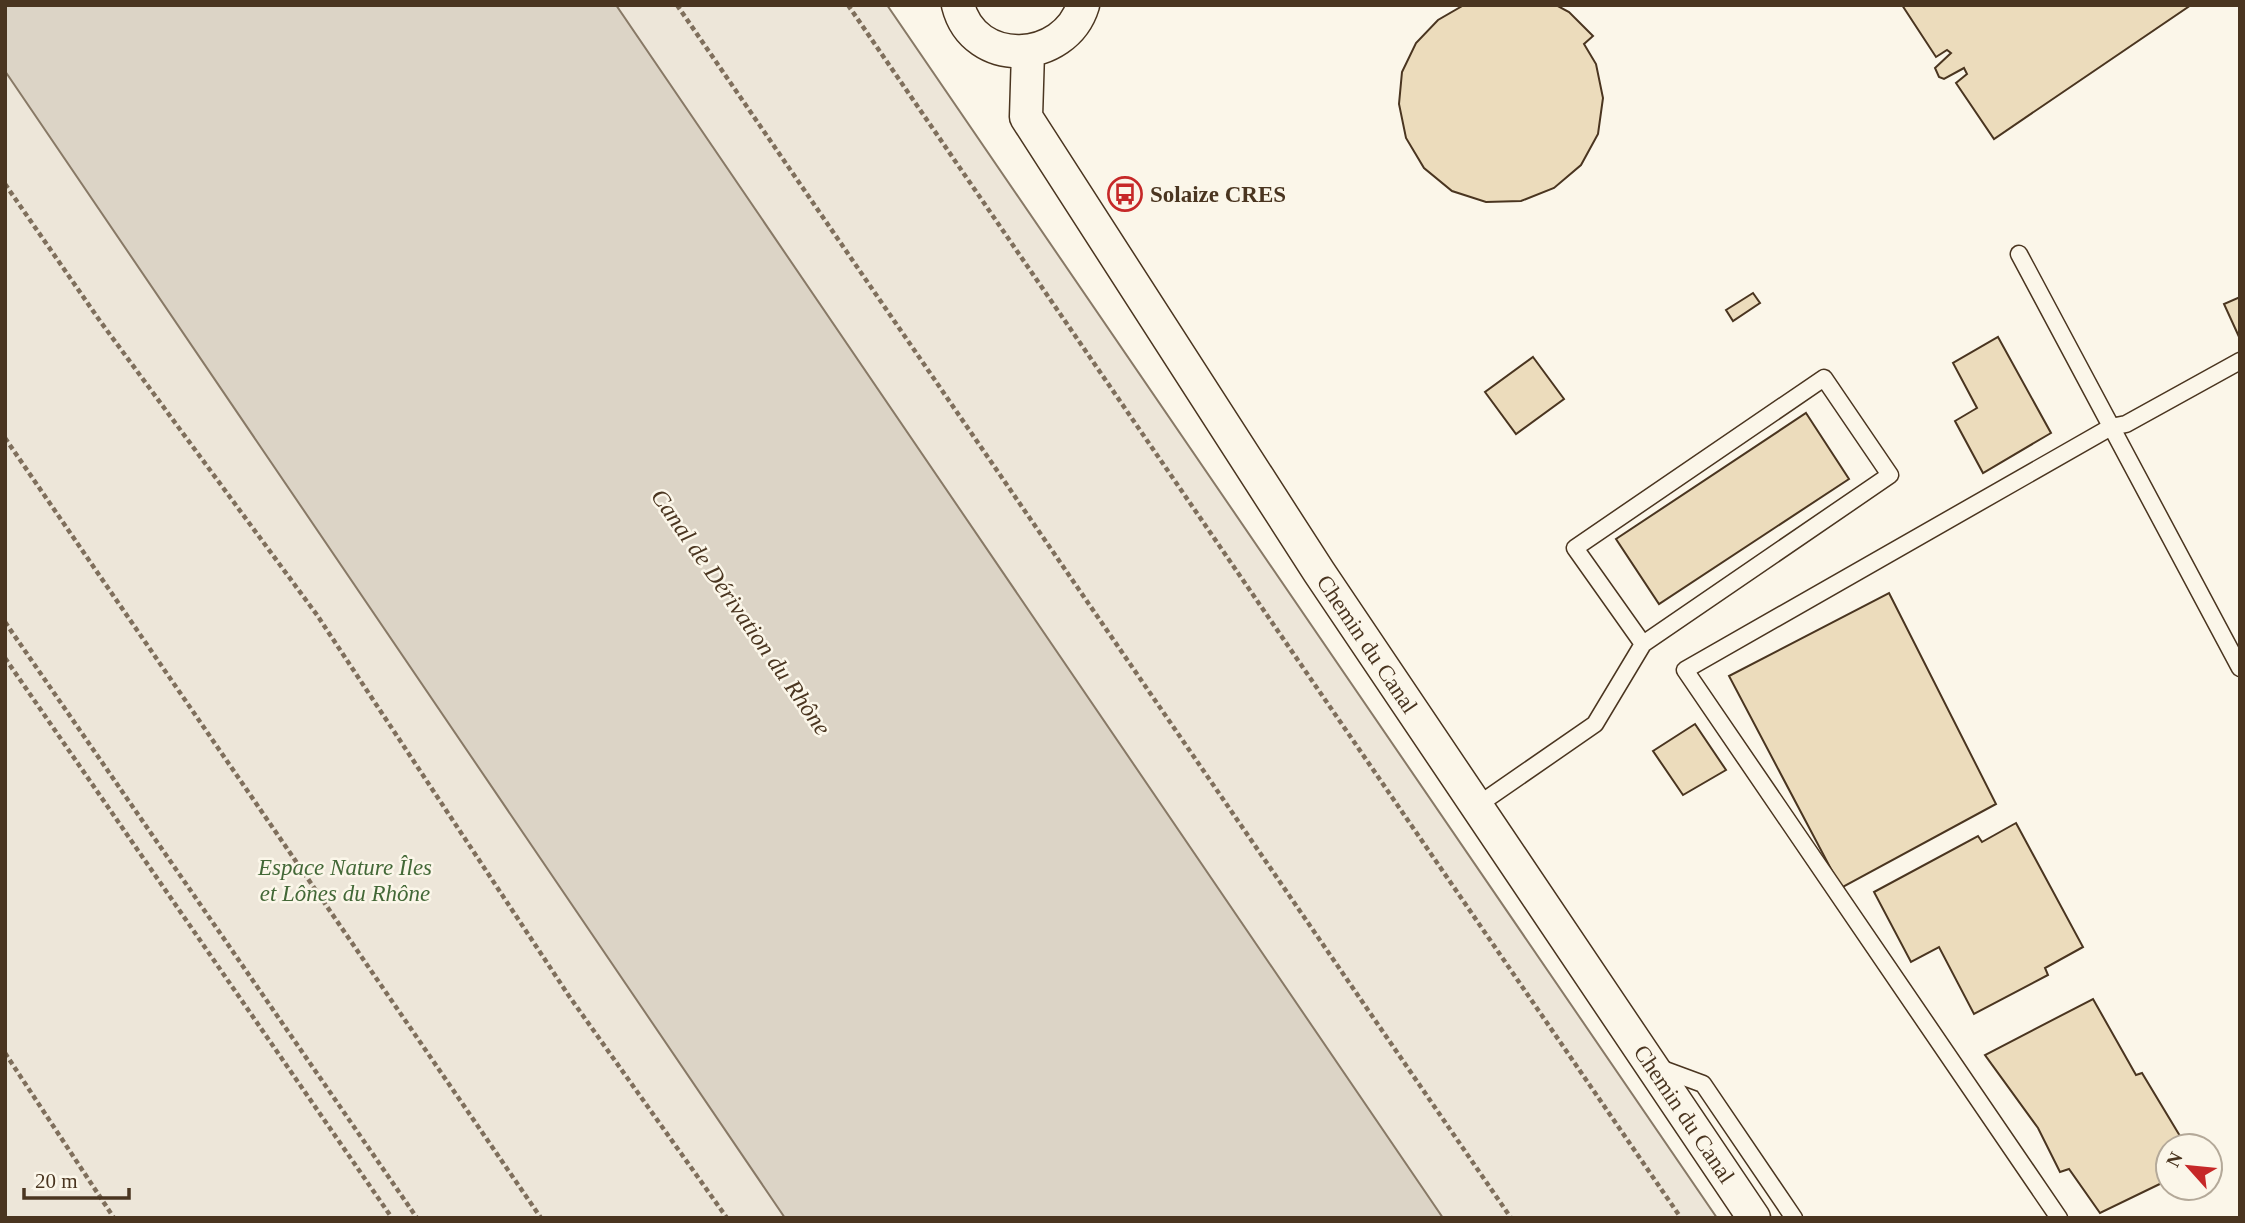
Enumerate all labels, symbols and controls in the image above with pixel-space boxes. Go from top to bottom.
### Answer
bus stop icon: Solaize CRES [1106,175,1144,213]
place label: Solaize CRES [1150,182,1286,207]
water label: Canal de Dérivation du Rhône [646,484,836,740]
street label: Chemin du Canal [1312,570,1422,718]
park label: Espace Nature Îles et Lônes du Rhône [257,855,432,906]
street label: Chemin du Canal [1629,1040,1739,1188]
north arrow [2154,1132,2224,1202]
text: N [2162,1148,2187,1170]
scale bar [24,1156,130,1200]
text: 20 m [35,1169,78,1193]

